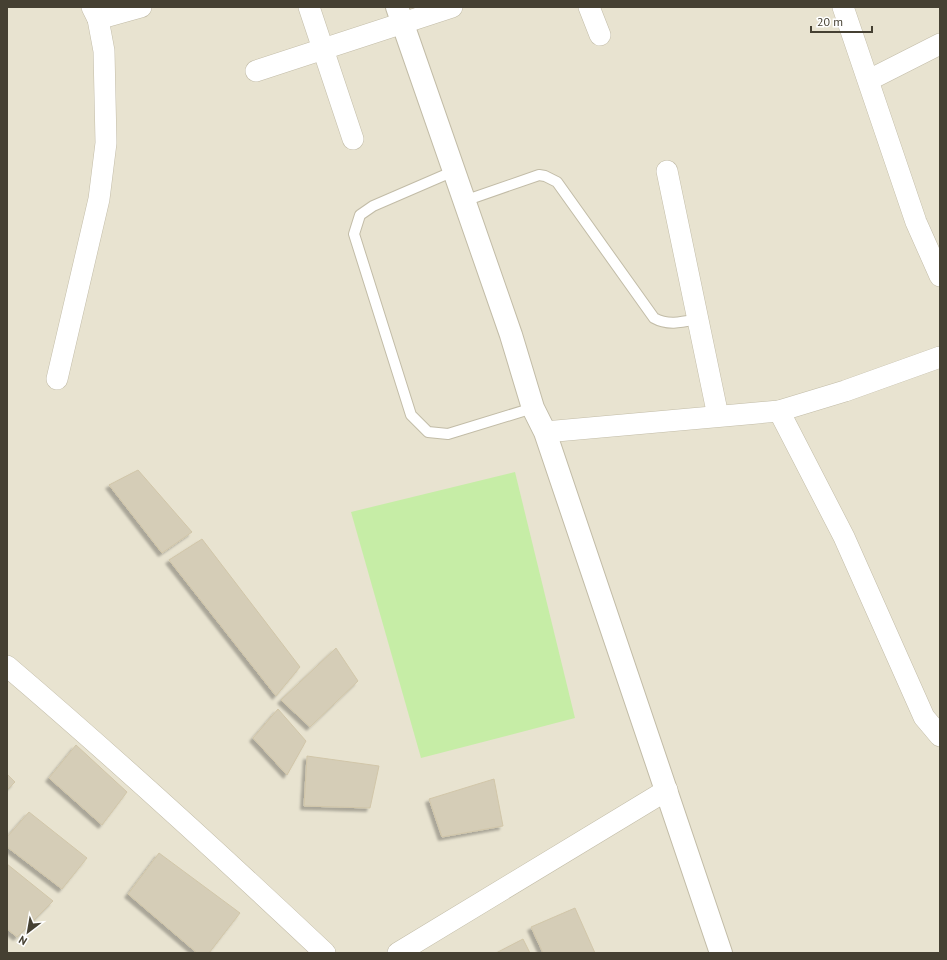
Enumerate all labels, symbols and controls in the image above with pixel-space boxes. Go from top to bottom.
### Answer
scale bar [811,8,872,34]
text: 20 m [817,14,843,29]
north arrow [8,912,48,952]
text: N [16,933,30,948]

